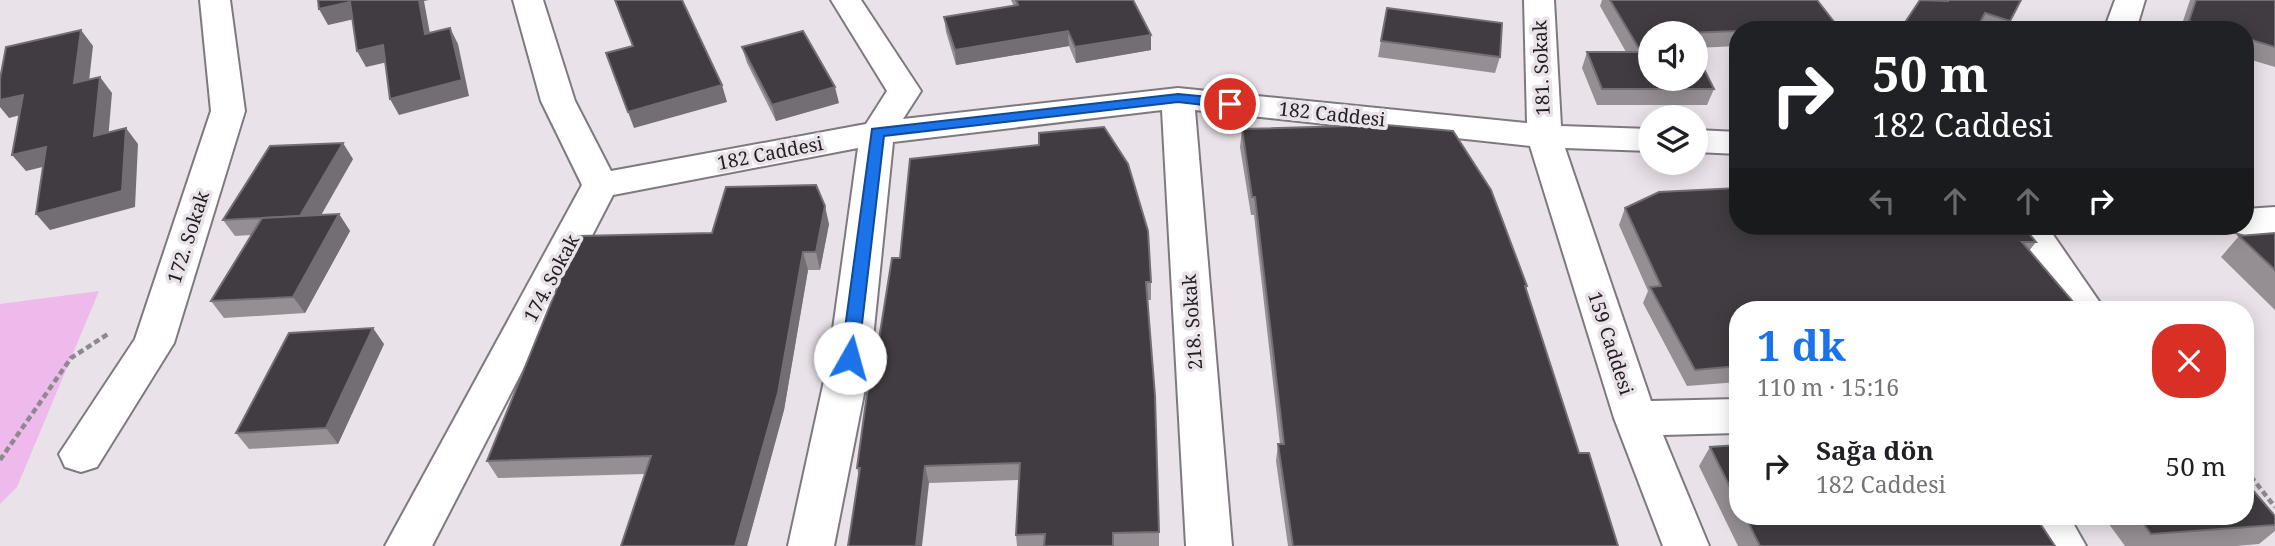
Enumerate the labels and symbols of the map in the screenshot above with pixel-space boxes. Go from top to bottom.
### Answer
street label: 181. Sokak [1526,19,1556,116]
pin [1200,74,1260,134]
street label: 182 Caddesi [1277,95,1387,133]
street label: 182 Caddesi [715,130,825,176]
street label: 172. Sokak [161,187,215,287]
street label: 174. Sokak [517,229,585,326]
street label: 218. Sokak [1176,272,1208,371]
street label: 159 Caddesi [1582,288,1640,398]
position arrow [813,321,887,395]

